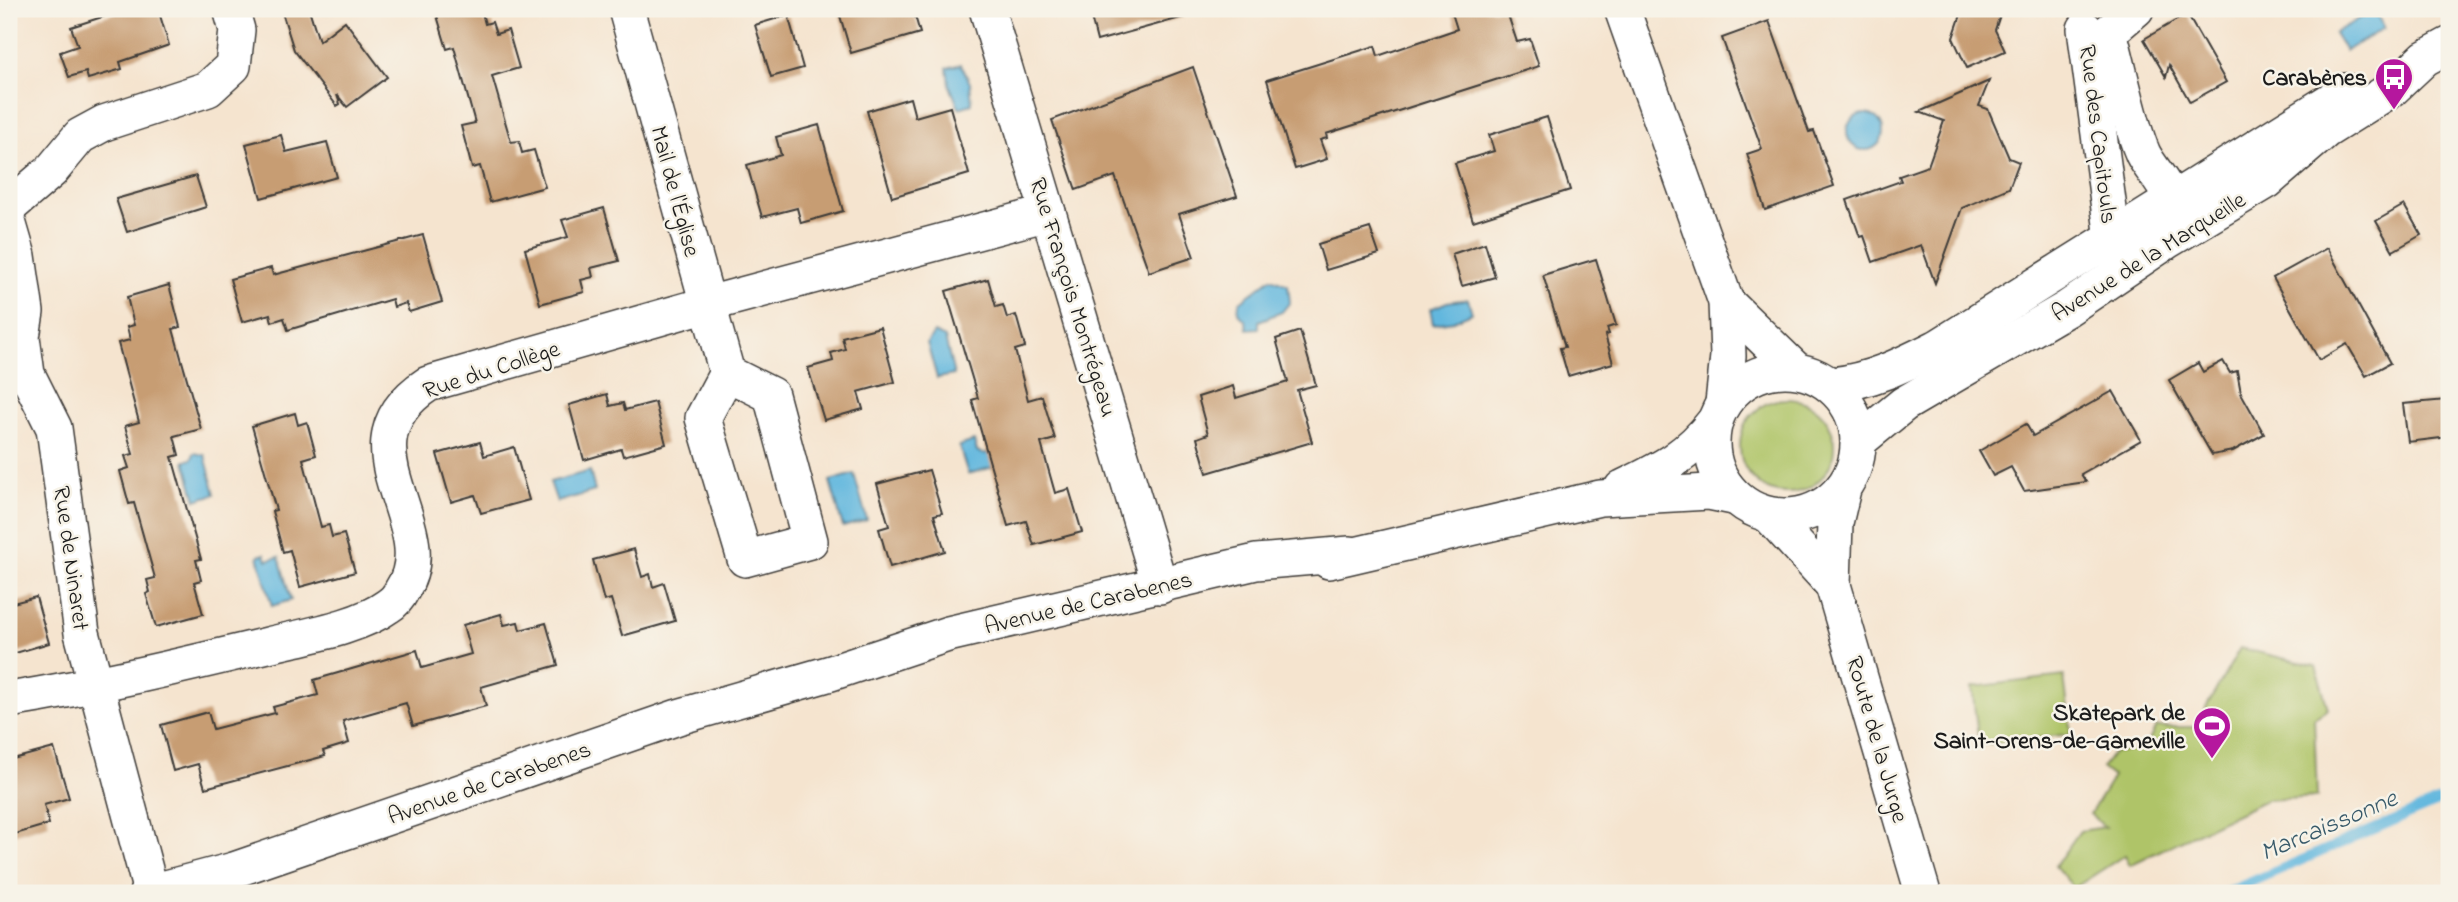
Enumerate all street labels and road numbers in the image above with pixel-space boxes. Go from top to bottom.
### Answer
street label: Rue des Capitouls [2068,43,2125,226]
street label: Mail de l'Église [639,122,708,261]
street label: Rue François Montrégeau [1019,174,1125,422]
street label: Avenue de la Marqueille [2045,184,2254,332]
street label: Rue du Collège [419,333,565,410]
street label: Rue de Ninaret [42,484,97,633]
street label: Avenue de Carabenes [981,563,1196,645]
street label: Route de la Jurge [1835,652,1916,827]
street label: Avenue de Carabenes [384,733,596,836]

